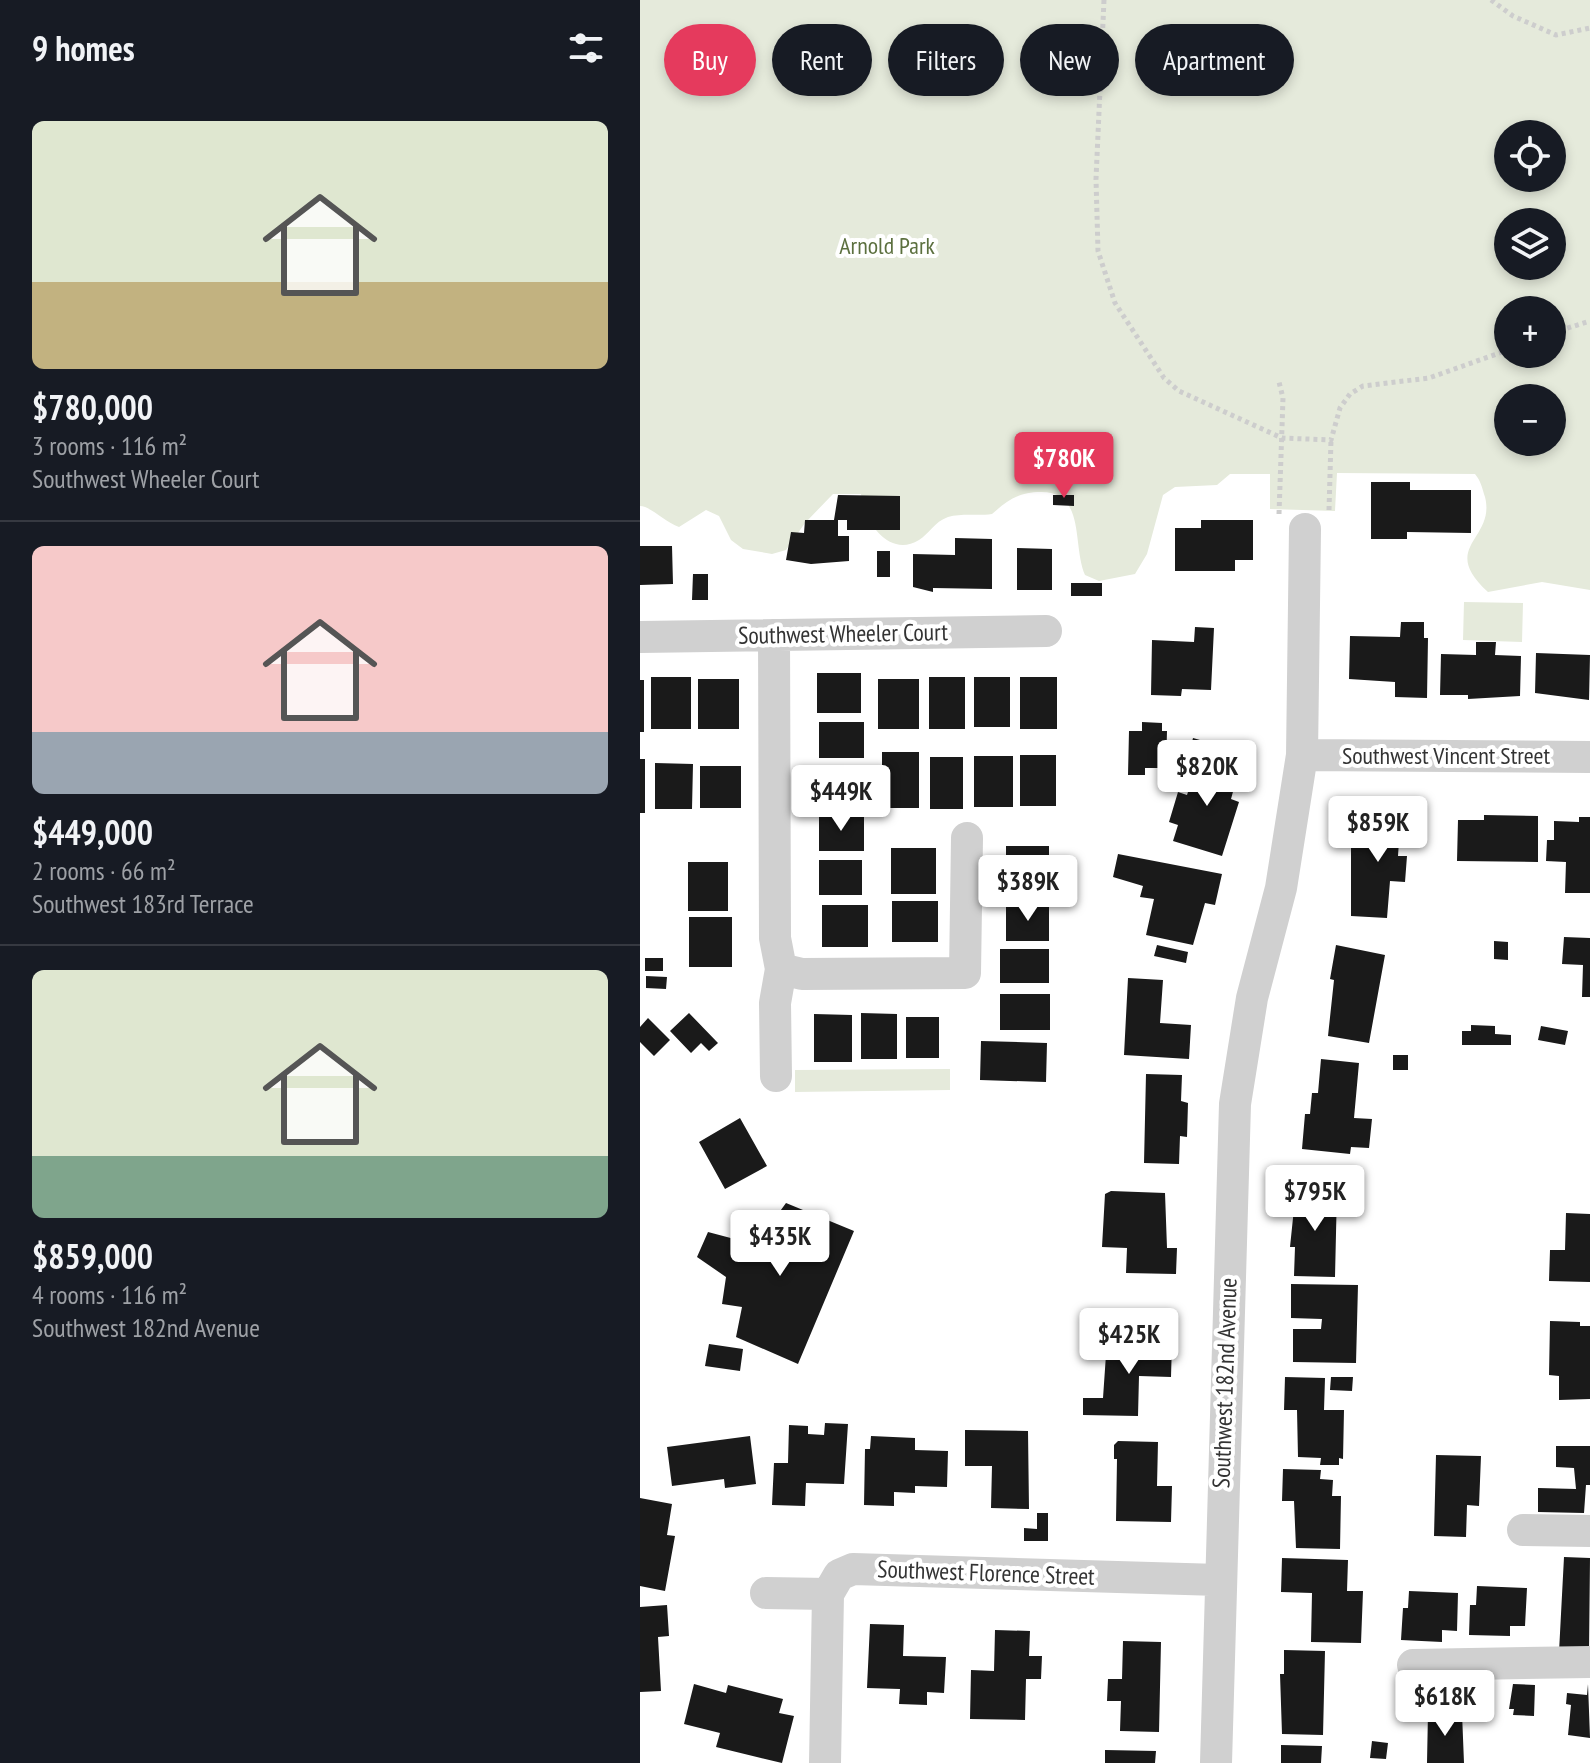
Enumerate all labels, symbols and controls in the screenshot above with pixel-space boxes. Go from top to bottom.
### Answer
chip: Buy [664,24,756,96]
chip: Rent [772,24,872,96]
chip: Filters [888,24,1004,96]
chip: New [1020,24,1119,96]
chip: Apartment [1135,24,1294,96]
text: 9 homes [32,26,135,70]
icon: filters [564,26,608,70]
map controls [1494,120,1566,456]
button: locate [1494,120,1566,192]
icon: home [248,173,392,317]
button: layers [1494,208,1566,280]
park label: Arnold Park [839,230,935,261]
button: + [1494,296,1566,368]
button: − [1494,384,1566,456]
text: $780,000 [32,385,153,429]
text: 3 rooms · 116 m² [32,429,187,462]
pin: $780K [1008,432,1120,500]
text: $780K [1032,441,1096,474]
text: Southwest Wheeler Court [32,462,259,495]
icon: home [248,598,392,742]
street label: Southwest Wheeler Court [738,616,949,651]
pin: $820K [1151,740,1263,808]
street label: Southwest Vincent Street [1342,740,1550,771]
text: $820K [1175,749,1239,782]
pin: $449K [785,765,897,833]
text: $449K [809,774,873,807]
pin: $859K [1322,796,1434,864]
text: $859K [1346,805,1410,838]
text: $449,000 [32,810,153,854]
text: 2 rooms · 66 m² [32,854,176,887]
pin: $389K [972,855,1084,923]
text: $389K [996,864,1060,897]
text: Southwest 183rd Terrace [32,887,254,920]
icon: home [248,1022,392,1166]
pin: $795K [1259,1165,1371,1233]
text: $795K [1283,1174,1347,1207]
pin: $435K [724,1210,836,1278]
text: $435K [748,1219,812,1252]
text: $859,000 [32,1234,153,1278]
street label: Southwest 182nd Avenue [1205,1277,1244,1489]
text: 4 rooms · 116 m² [32,1278,187,1311]
pin: $425K [1073,1308,1185,1376]
text: Southwest 182nd Avenue [32,1311,260,1344]
text: $425K [1097,1317,1161,1350]
street label: Southwest Florence Street [877,1553,1096,1592]
pin: $618K [1389,1670,1501,1738]
text: $618K [1413,1679,1477,1712]

